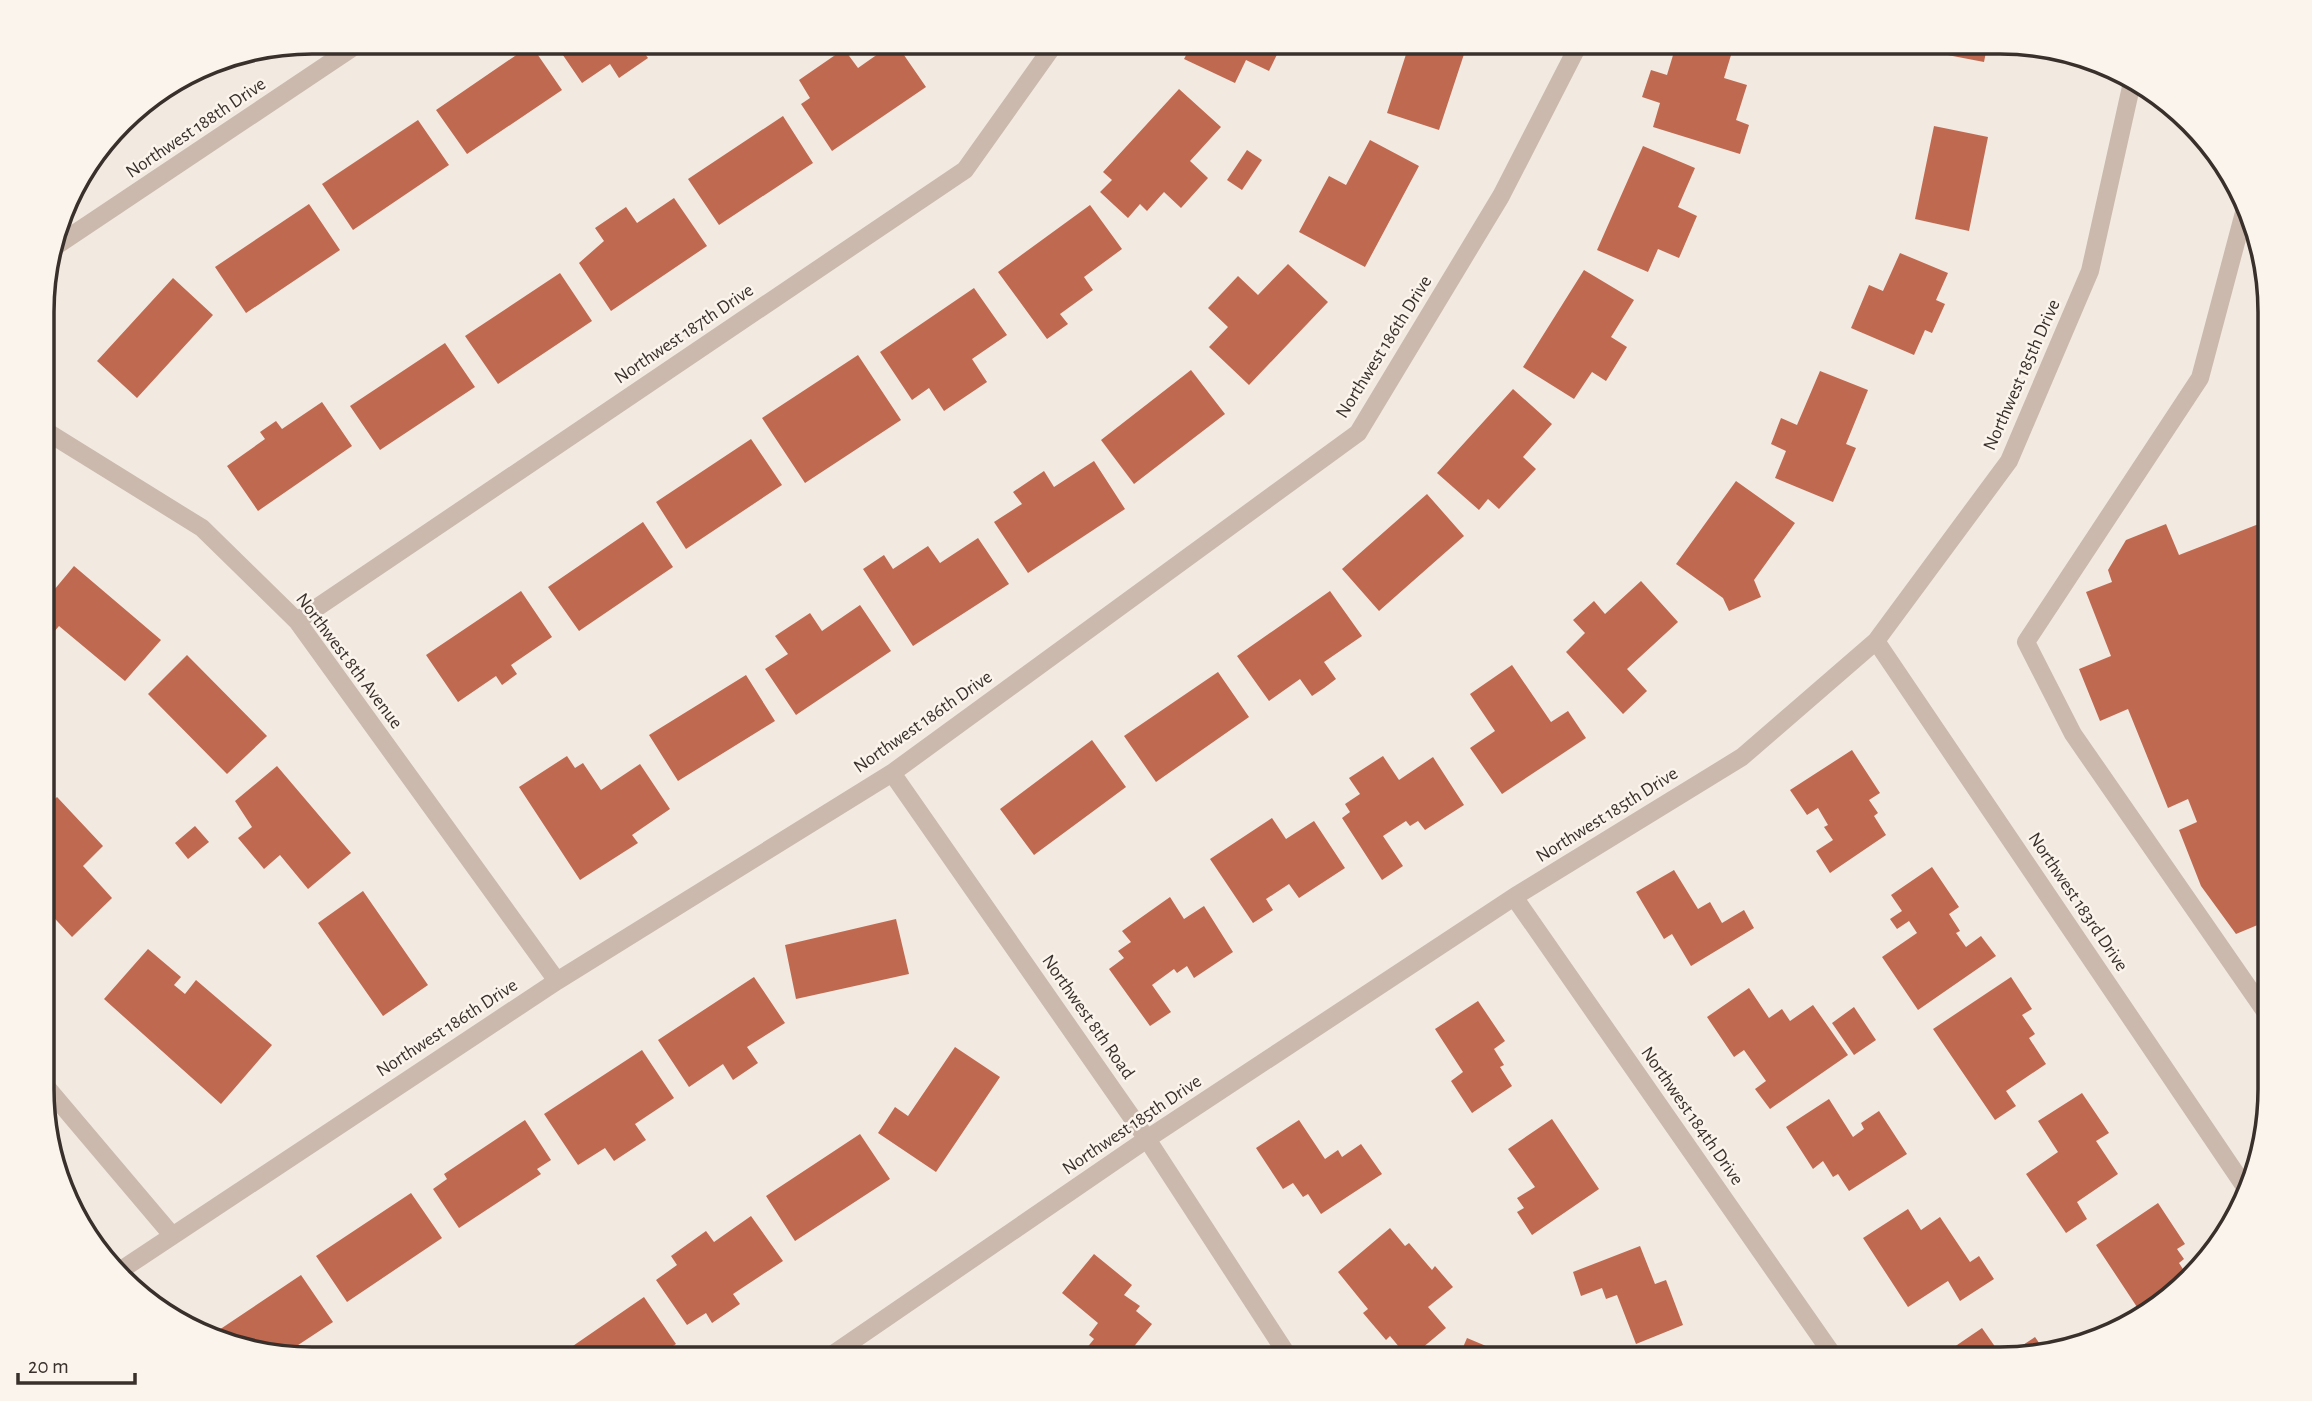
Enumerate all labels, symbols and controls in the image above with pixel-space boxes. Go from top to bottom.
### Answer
street label: Northwest 188th Drive [123,74,269,182]
street label: Northwest 186th Drive [1332,272,1436,422]
street label: Northwest 187th Drive [611,281,757,387]
street label: Northwest 185th Drive [1980,297,2064,453]
street label: Northwest 8th Avenue [292,590,406,732]
street label: Northwest 186th Drive [850,667,996,777]
street label: Northwest 185th Drive [1533,764,1681,866]
street label: Northwest 183rd Drive [2025,829,2131,975]
street label: Northwest 8th Road [1038,951,1138,1083]
street label: Northwest 186th Drive [373,975,521,1081]
street label: Northwest 184th Drive [1637,1043,1747,1189]
street label: Northwest 185th Drive [1059,1072,1205,1178]
scale bar [18,1342,135,1386]
text: 20 m [28,1356,69,1377]

